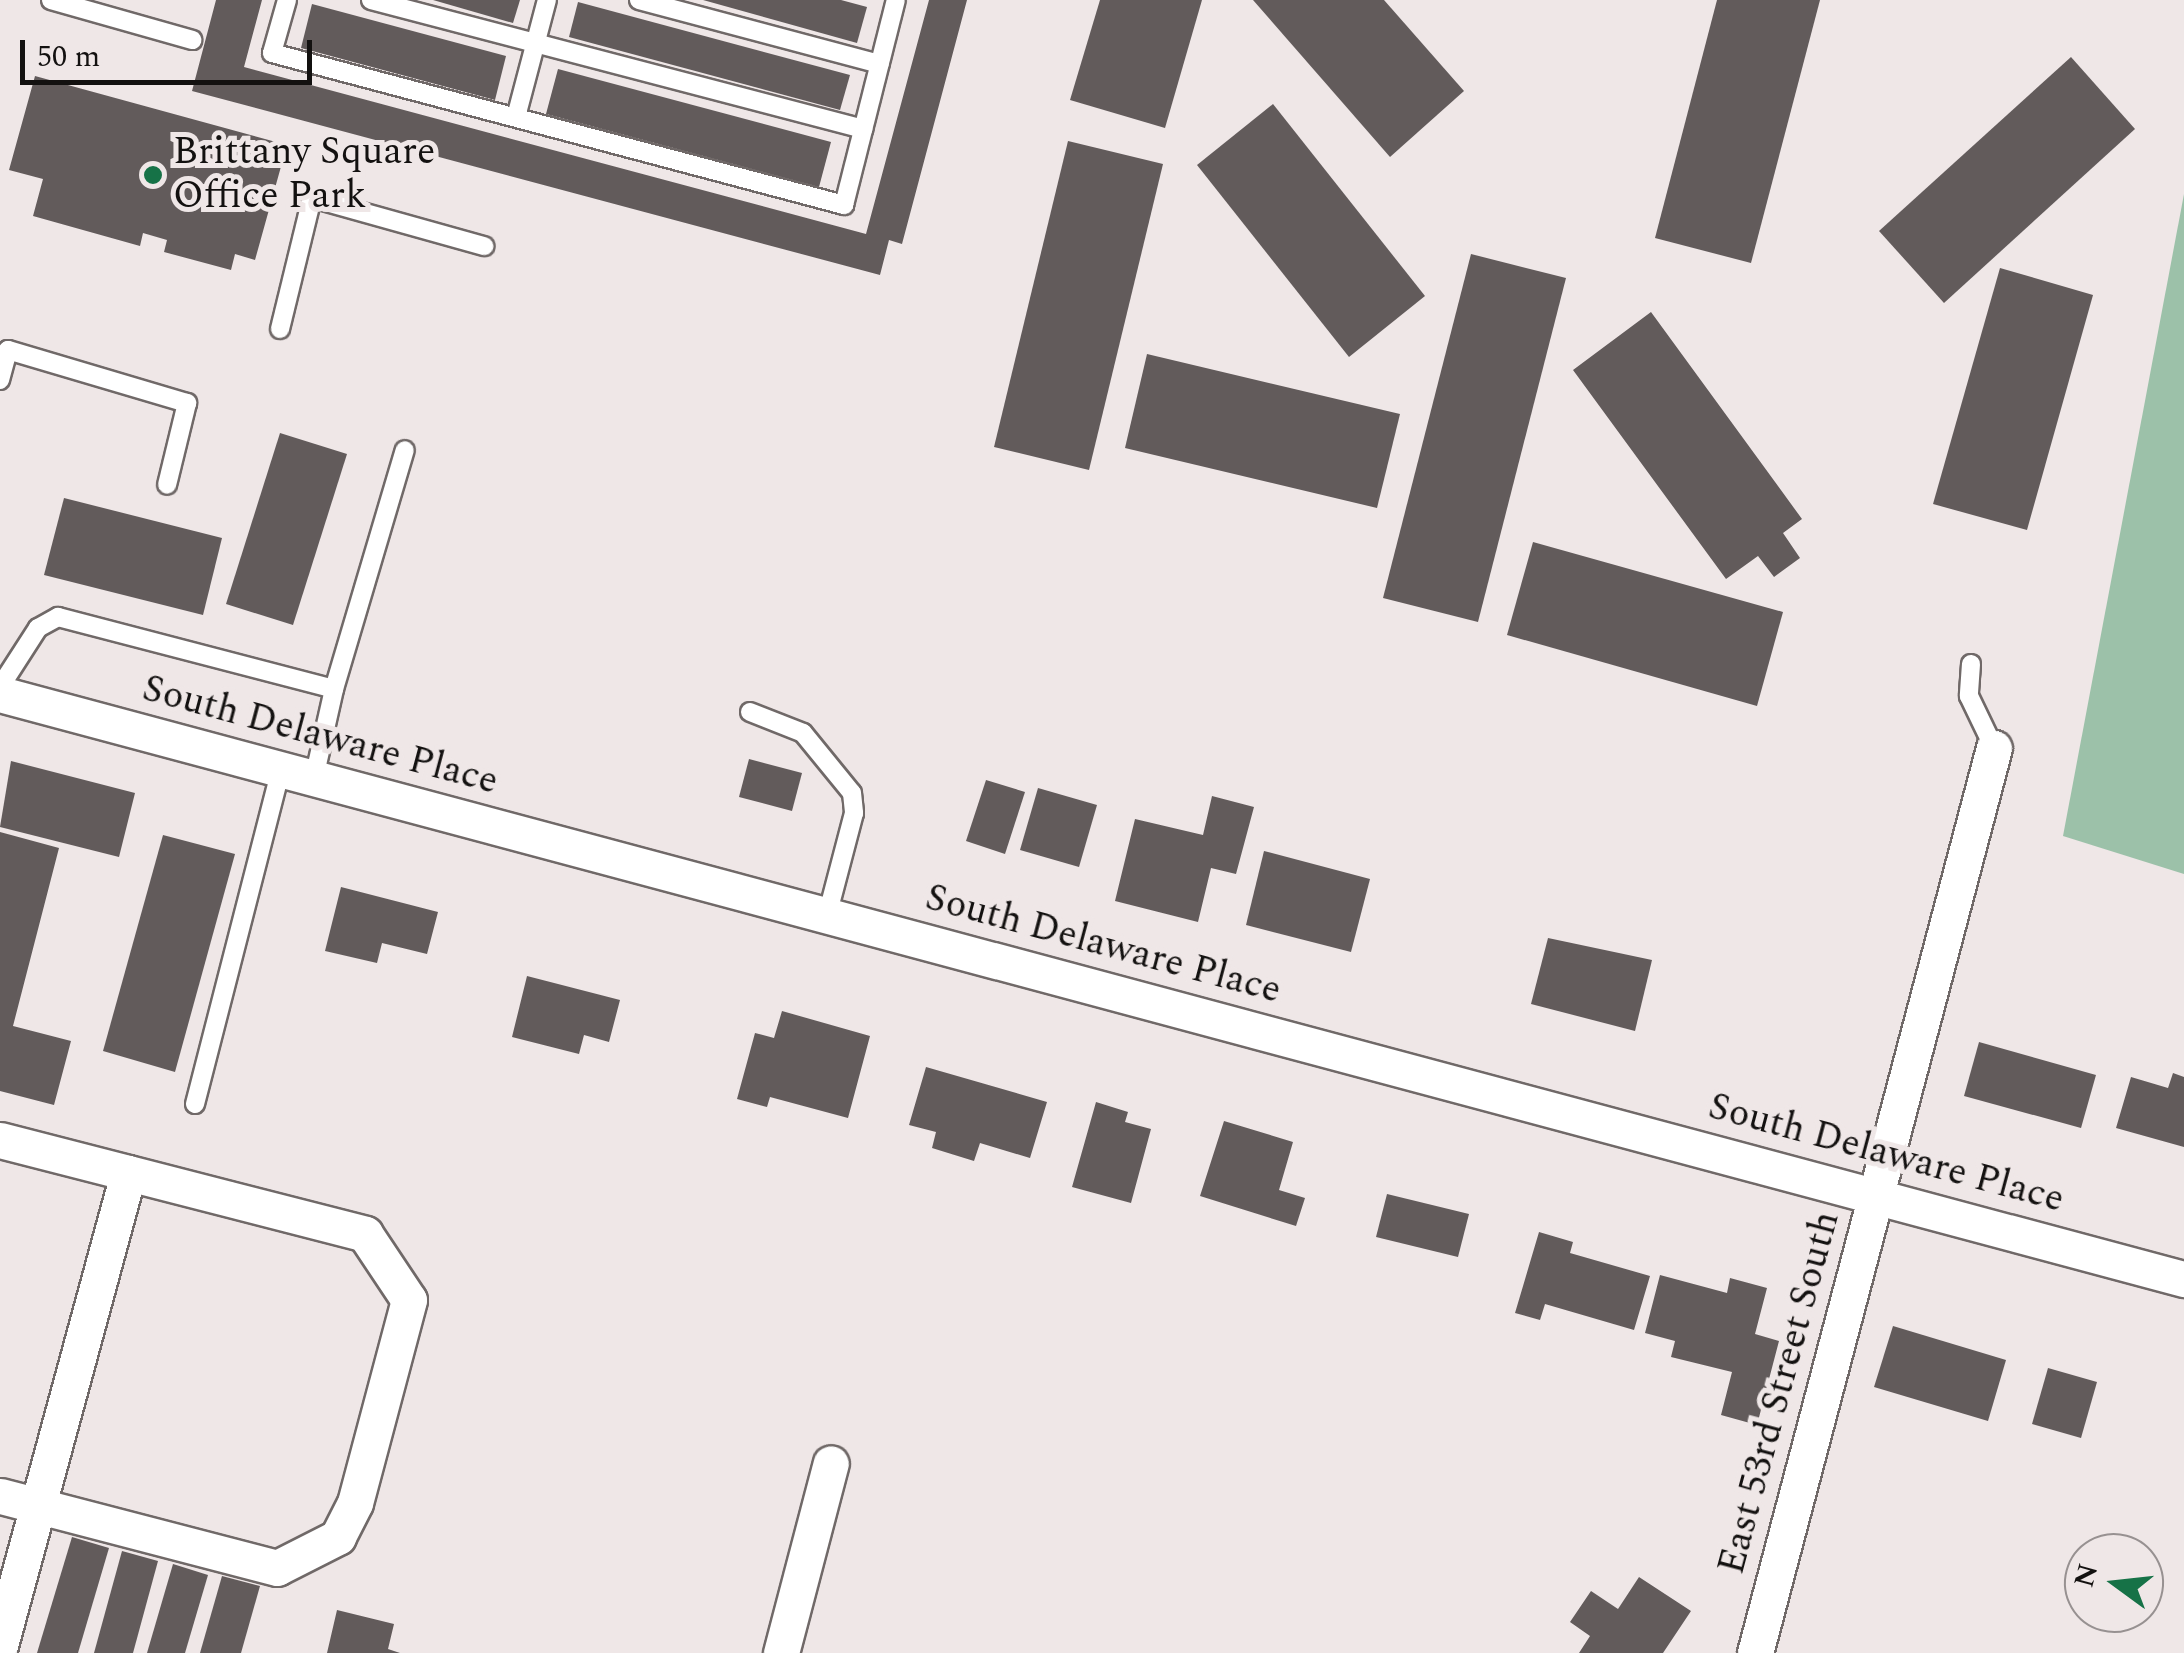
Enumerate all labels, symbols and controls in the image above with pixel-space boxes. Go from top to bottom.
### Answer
scale bar [25,20,318,82]
text: 50 m [37,34,100,80]
place label: Brittany Square Office Park [173,130,435,220]
marker: Brittany Square Office Park [142,164,164,186]
street label: South Delaware Place [137,667,503,805]
street label: South Delaware Place [920,876,1286,1014]
street label: South Delaware Place [1703,1085,2069,1223]
street label: East 53rd Street South [1710,1207,1850,1579]
north arrow [2064,1533,2164,1633]
text: N [2063,1559,2110,1592]

